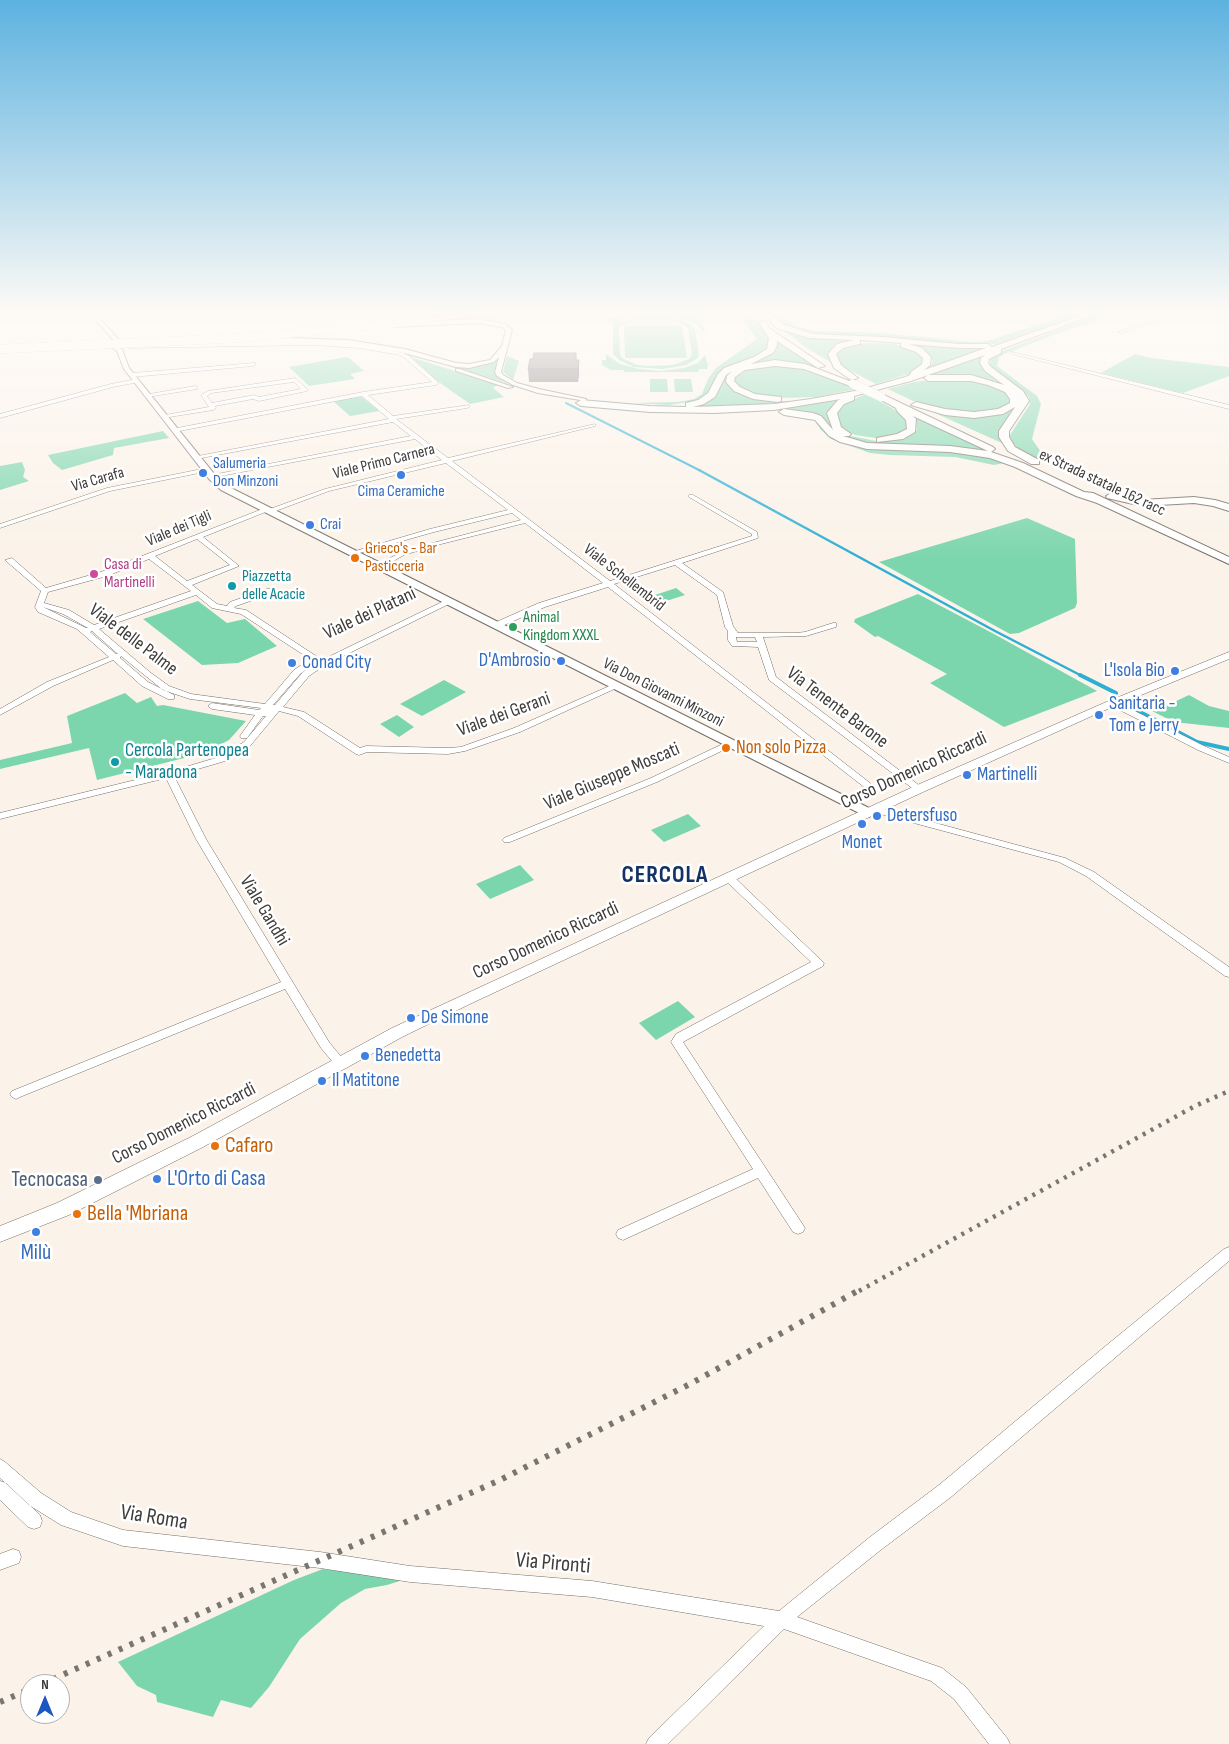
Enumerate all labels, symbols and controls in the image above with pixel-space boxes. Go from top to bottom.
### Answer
street label: Viale Primo Carnera [331,440,437,484]
street label: ex Strada statale 162 racc [1036,445,1168,521]
place label: Salumeria Don Minzoni [213,454,278,492]
street label: Via Carafa [70,463,126,497]
marker: Salumeria Don Minzoni [197,467,209,479]
marker: Cima Ceramiche [395,469,407,481]
place label: Cima Ceramiche [357,482,445,502]
street label: Viale dei Tigli [143,507,215,551]
place label: Crai [320,515,341,535]
marker: Crai [304,519,316,531]
place label: Grieco's - Bar Pasticceria [365,539,437,577]
street label: Viale Schellembrid [579,540,669,616]
marker: Grieco's - Bar Pasticceria [349,552,361,564]
place label: Casa di Martinelli [104,555,155,593]
place label: Piazzetta delle Acacie [242,567,305,605]
marker: Casa di Martinelli [88,568,100,580]
marker: Piazzetta delle Acacie [226,580,238,592]
street label: Viale dei Platani [320,583,420,645]
street label: Viale delle Palme [84,599,182,681]
place label: Animal Kingdom XXXL [523,608,599,646]
marker: Animal Kingdom XXXL [507,621,519,633]
place label: D'Ambrosio [479,650,551,672]
place label: Conad City [302,652,371,674]
street label: Via Don Giovanni Minzoni [599,654,727,732]
marker: D'Ambrosio [555,655,567,667]
marker: Conad City [286,657,298,669]
place label: L'Isola Bio [1104,660,1165,682]
street label: Via Tenente Barone [782,662,892,754]
marker: L'Isola Bio [1169,665,1181,677]
street label: Viale dei Gerani [455,688,553,742]
place label: Sanitaria - Tom e Jerry [1109,693,1179,737]
marker: Sanitaria - Tom e Jerry [1093,709,1105,721]
street label: Corso Domenico Riccardi [838,727,990,815]
place label: Non solo Pizza [736,737,826,759]
street label: Viale Giuseppe Moscati [541,738,683,816]
place label: Cercola Partenopea - Maradona [125,740,249,784]
marker: Non solo Pizza [720,742,732,754]
marker: Cercola Partenopea - Maradona [109,756,121,768]
place label: Martinelli [977,764,1037,786]
marker: Martinelli [961,769,973,781]
place label: Detersfuso [887,805,957,827]
marker: Detersfuso [871,810,883,822]
marker: Monet [856,818,868,830]
place label: Monet [842,832,882,854]
district label: CERCOLA [621,862,709,890]
street label: Viale Gandhi [234,872,294,950]
street label: Corso Domenico Riccardi [470,897,622,985]
place label: De Simone [421,1007,489,1029]
marker: De Simone [405,1012,417,1024]
place label: Benedetta [375,1045,441,1067]
marker: Benedetta [359,1050,371,1062]
place label: Il Matitone [332,1070,400,1092]
marker: Il Matitone [316,1075,328,1087]
street label: Corso Domenico Riccardi [108,1078,260,1170]
place label: Cafaro [225,1133,273,1159]
marker: Cafaro [209,1140,221,1152]
place label: L'Orto di Casa [167,1166,266,1192]
place label: Tecnocasa [11,1167,88,1193]
marker: L'Orto di Casa [151,1173,163,1185]
marker: Tecnocasa [92,1174,104,1186]
place label: Bella 'Mbriana [87,1201,188,1227]
marker: Bella 'Mbriana [71,1208,83,1220]
marker: Milù [30,1226,42,1238]
place label: Milù [21,1240,51,1266]
street label: Via Roma [119,1500,189,1536]
street label: Via Pironti [515,1548,591,1580]
north arrow [20,1674,70,1724]
text: N [41,1676,49,1693]

